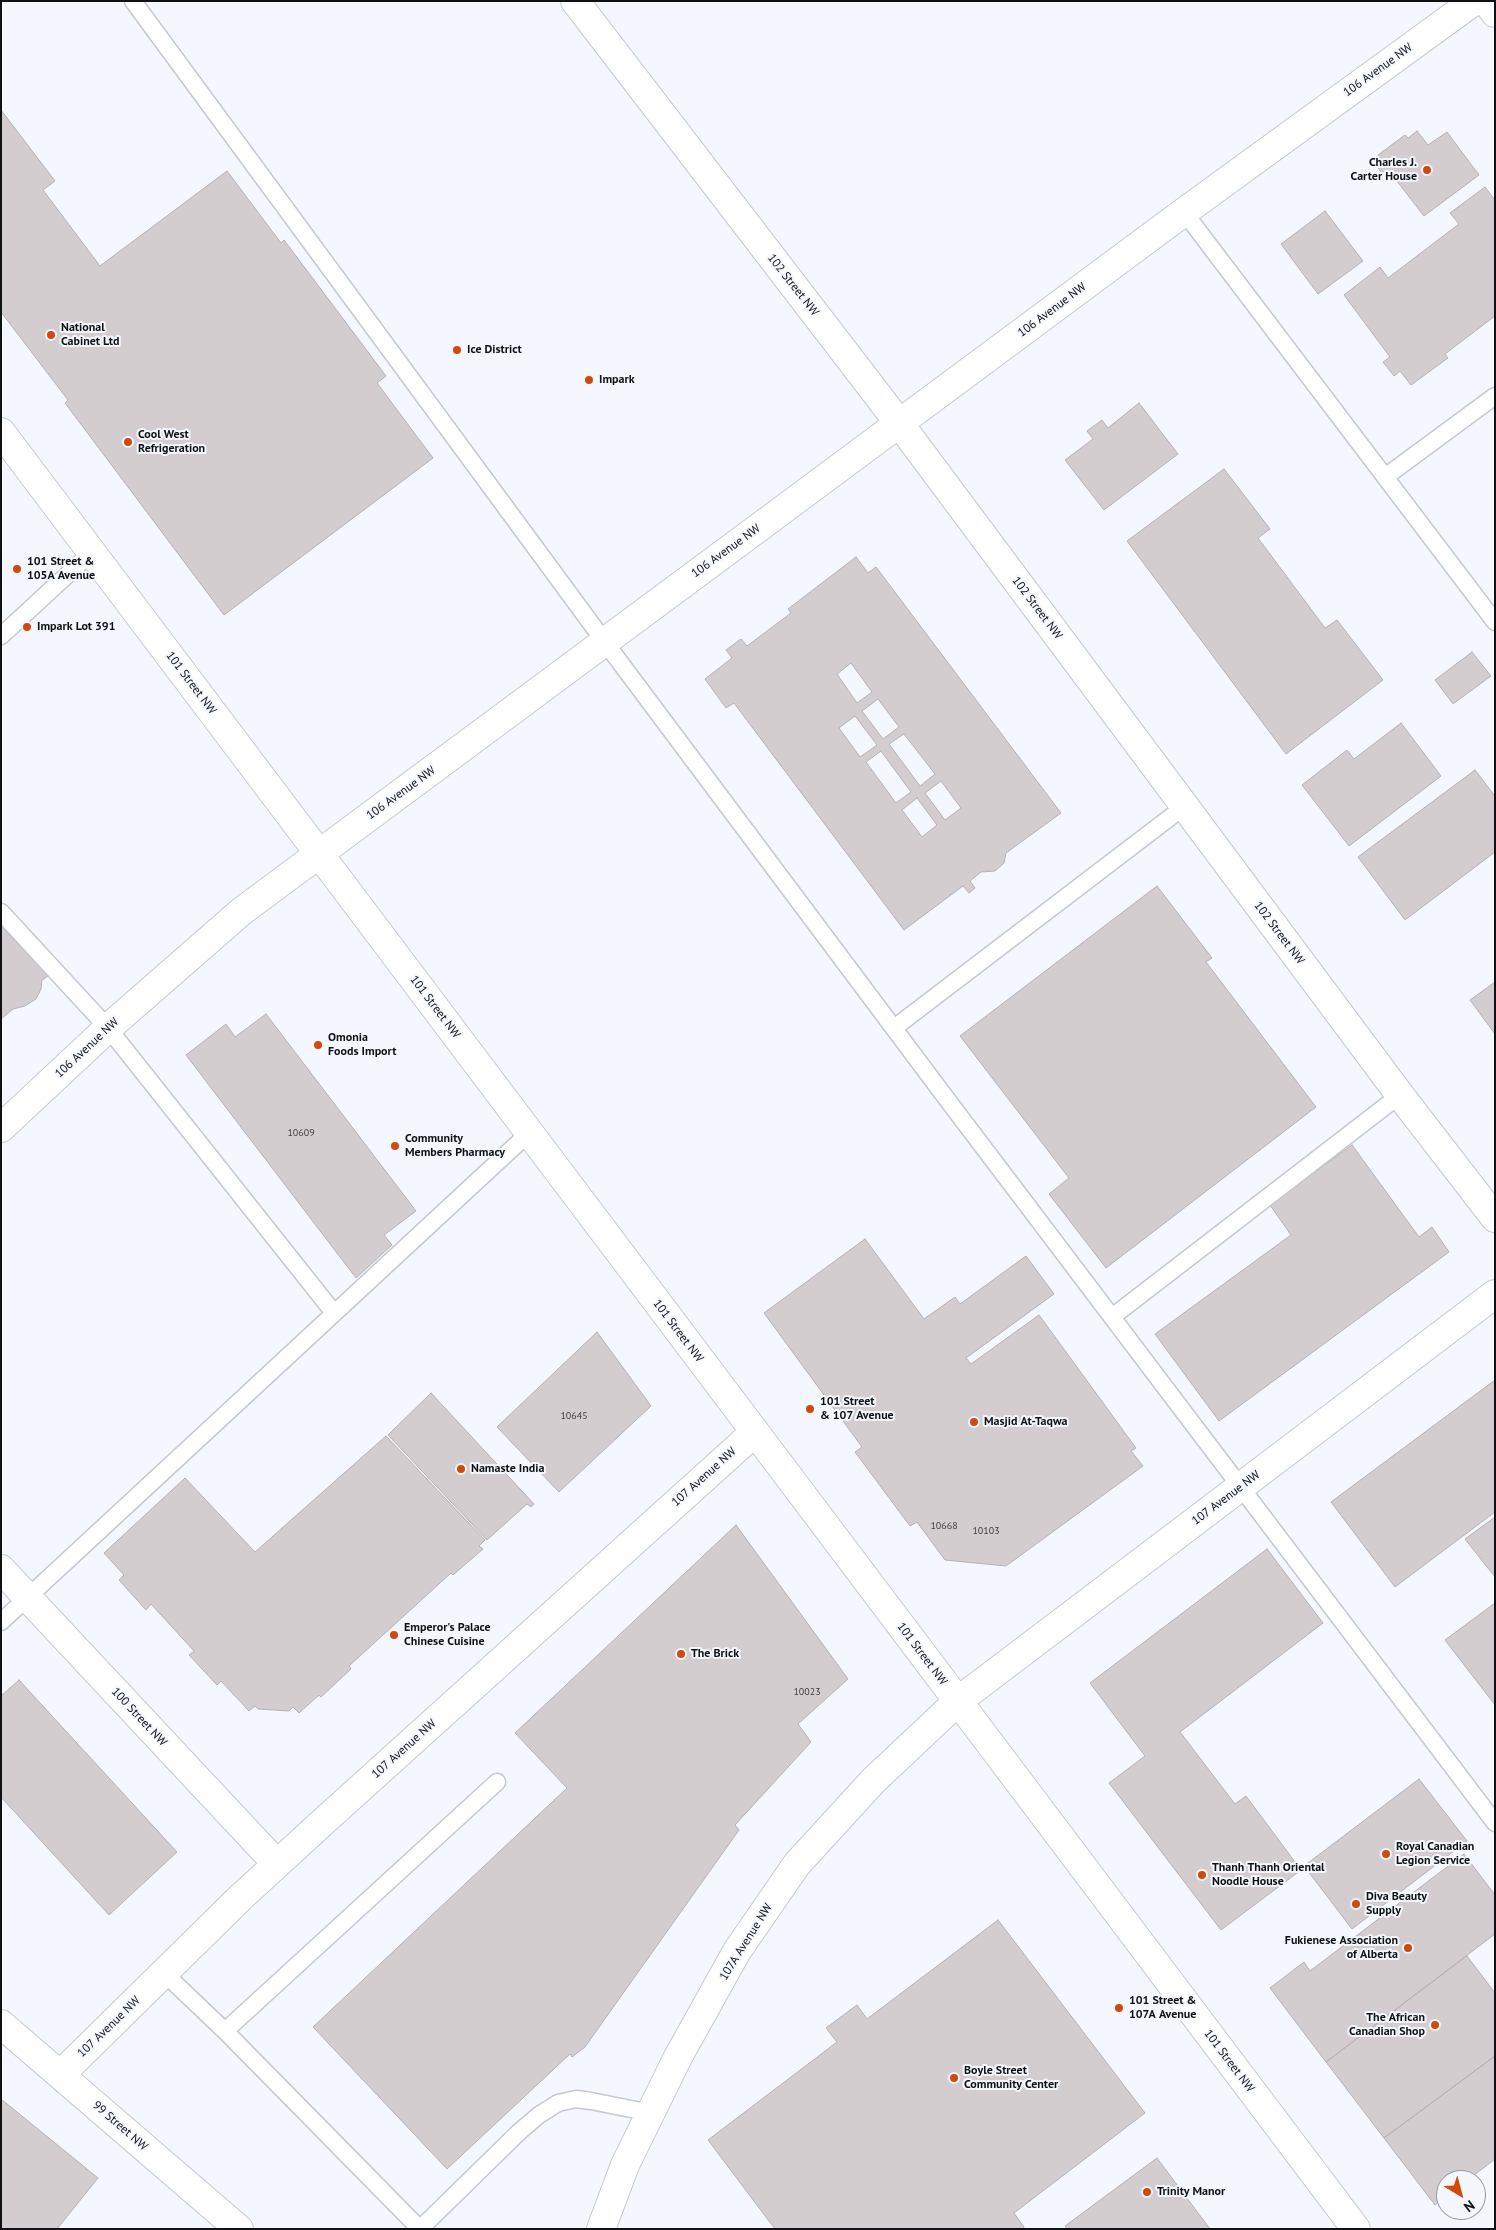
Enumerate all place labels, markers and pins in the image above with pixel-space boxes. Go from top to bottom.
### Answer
place label: Charles J. Carter House [1351,156,1417,184]
marker: Charles J. Carter House [1421,164,1433,176]
place label: National Cabinet Ltd [61,321,119,349]
marker: National Cabinet Ltd [45,329,57,341]
place label: Ice District [467,343,522,357]
marker: Ice District [451,344,463,356]
place label: Impark [599,373,635,387]
marker: Impark [583,374,595,386]
place label: Cool West Refrigeration [138,428,205,456]
marker: Cool West Refrigeration [122,436,134,448]
place label: 101 Street & 105A Avenue [27,555,95,583]
marker: 101 Street & 105A Avenue [11,563,23,575]
place label: Impark Lot 391 [37,620,115,634]
marker: Impark Lot 391 [21,621,33,633]
place label: Omonia Foods Import [328,1031,396,1059]
marker: Omonia Foods Import [312,1039,324,1051]
place label: Community Members Pharmacy [405,1132,505,1160]
marker: Community Members Pharmacy [389,1140,401,1152]
place label: 101 Street & 107 Avenue [820,1395,894,1423]
marker: 101 Street & 107 Avenue [804,1403,816,1415]
place label: Masjid At-Taqwa [984,1415,1068,1429]
marker: Masjid At-Taqwa [968,1416,980,1428]
place label: Namaste India [471,1462,544,1476]
marker: Namaste India [455,1463,467,1475]
place label: Emperor's Palace Chinese Cuisine [404,1621,491,1649]
marker: Emperor's Palace Chinese Cuisine [388,1629,400,1641]
place label: The Brick [691,1647,739,1661]
marker: The Brick [675,1648,687,1660]
place label: Royal Canadian Legion Service [1396,1840,1474,1868]
marker: Royal Canadian Legion Service [1380,1848,1392,1860]
place label: Thanh Thanh Oriental Noodle House [1212,1861,1325,1889]
marker: Thanh Thanh Oriental Noodle House [1196,1869,1208,1881]
place label: Diva Beauty Supply [1366,1890,1427,1918]
marker: Diva Beauty Supply [1350,1898,1362,1910]
place label: Fukienese Association of Alberta [1285,1934,1398,1962]
marker: Fukienese Association of Alberta [1402,1942,1414,1954]
place label: 101 Street & 107A Avenue [1129,1994,1196,2022]
marker: 101 Street & 107A Avenue [1113,2002,1125,2014]
place label: The African Canadian Shop [1349,2011,1425,2039]
marker: The African Canadian Shop [1429,2019,1441,2031]
place label: Boyle Street Community Center [964,2064,1058,2092]
marker: Boyle Street Community Center [948,2072,960,2084]
place label: Trinity Manor [1157,2185,1225,2199]
marker: Trinity Manor [1141,2186,1153,2198]

